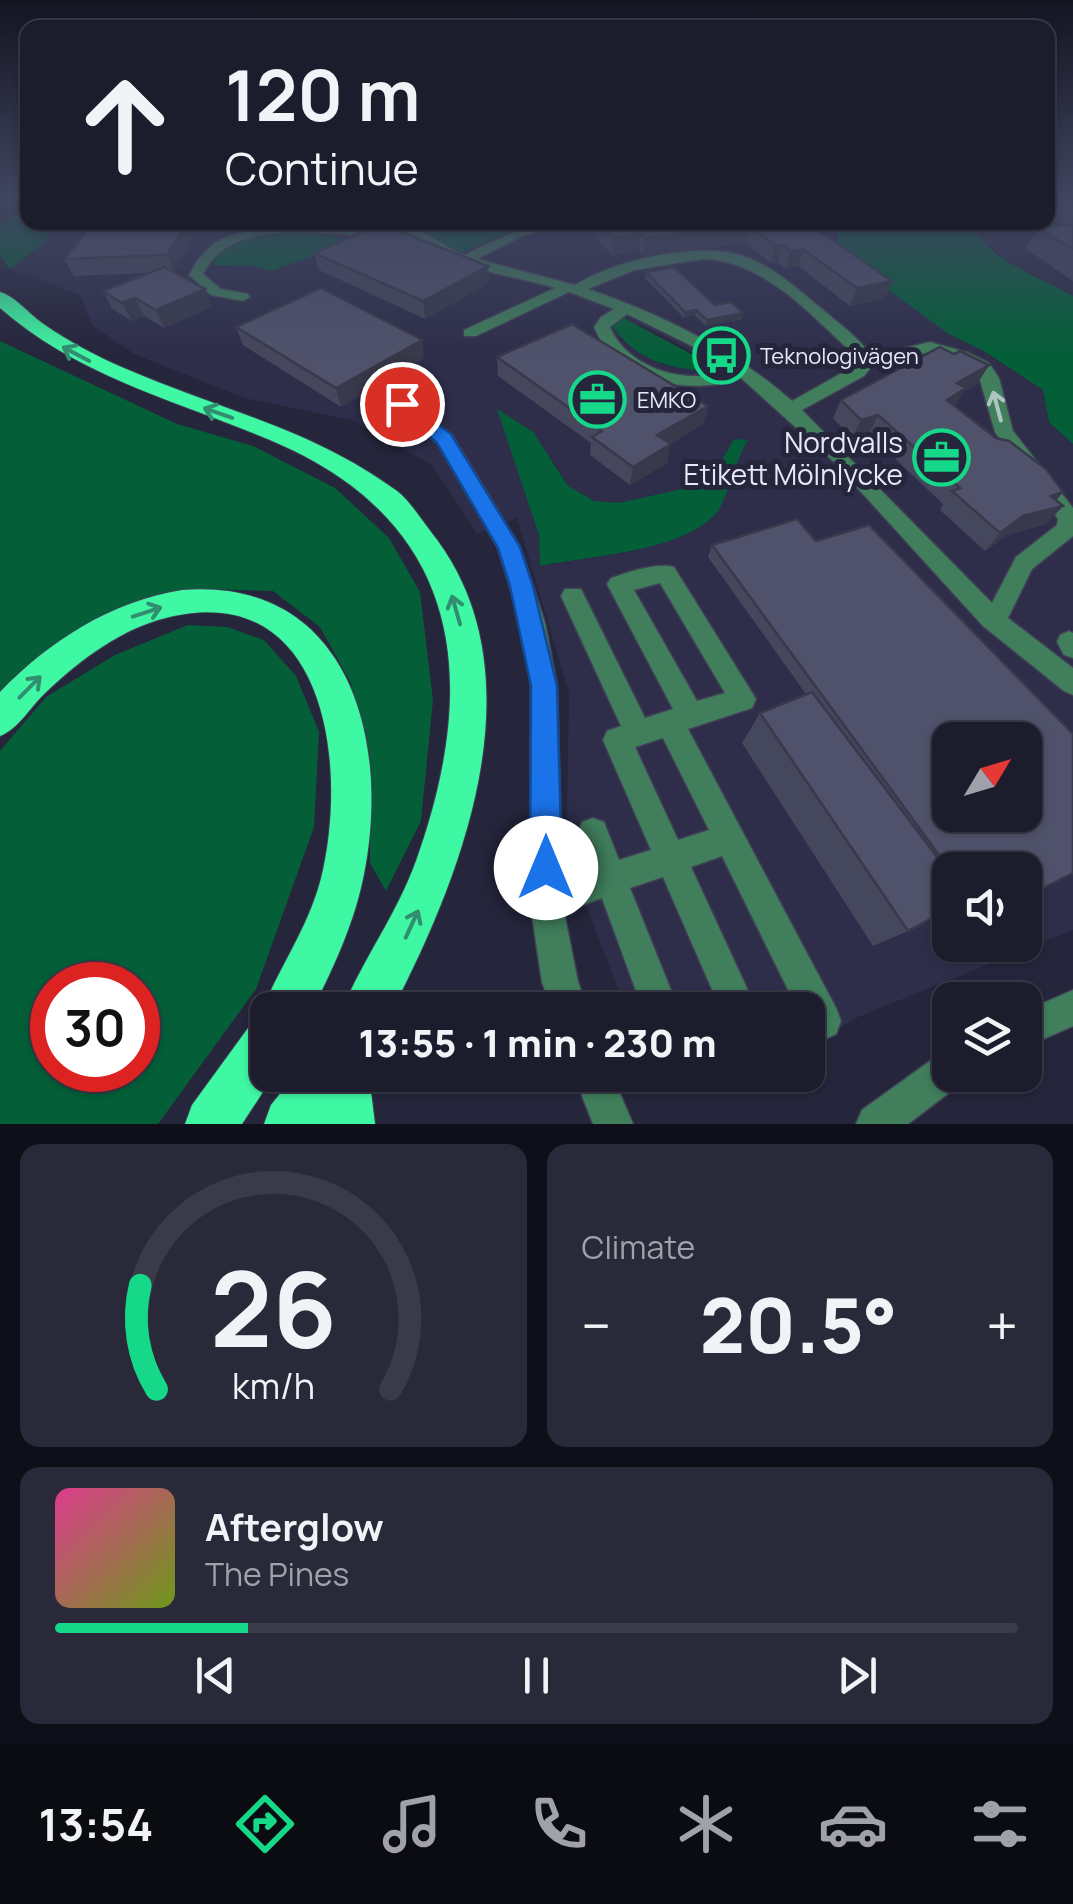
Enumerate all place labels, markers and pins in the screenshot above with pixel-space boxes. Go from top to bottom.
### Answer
bus stop icon: Teknologivägen [691,326,751,386]
place label: Teknologivägen [760,341,919,371]
pin [360,362,445,447]
office icon: EMKO [568,370,628,430]
place label: EMKO [637,385,696,415]
place label: Nordvalls Etikett Mölnlycke [683,423,903,493]
office icon: Nordvalls Etikett Mölnlycke [912,428,972,488]

